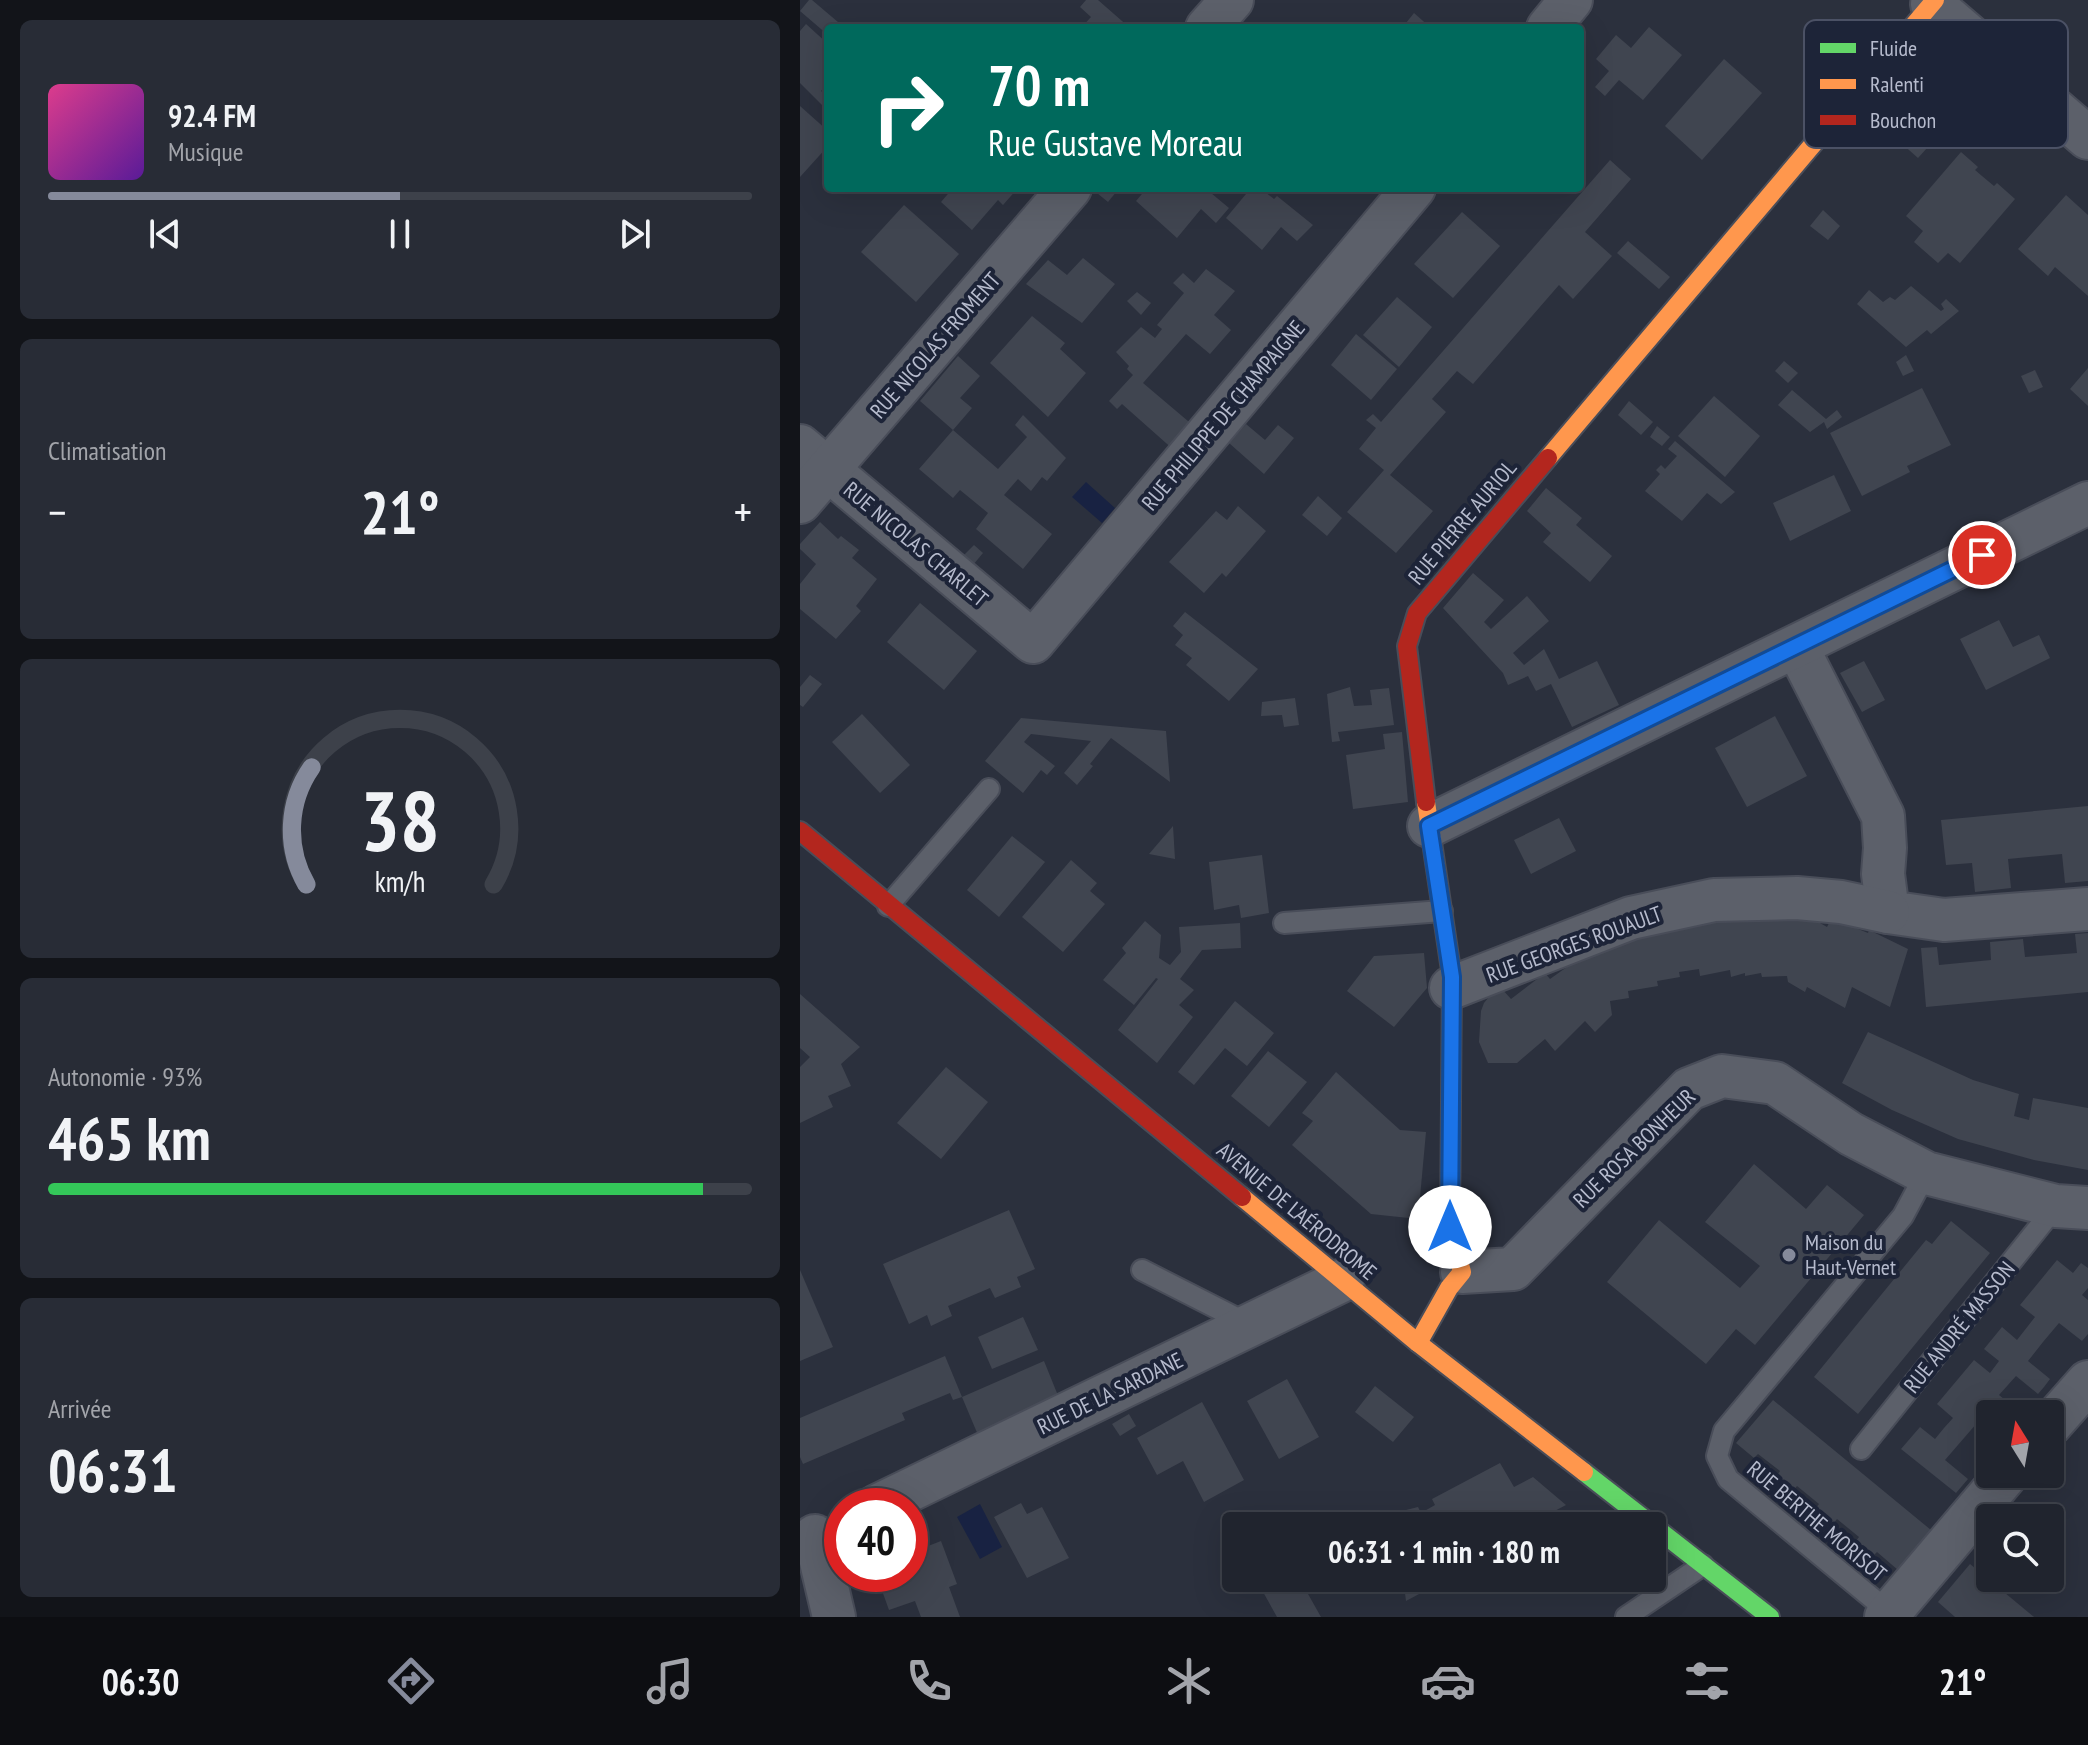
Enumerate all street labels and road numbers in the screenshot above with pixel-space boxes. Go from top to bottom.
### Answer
street label: RUE NICOLAS FROMENT [864,266,1006,424]
street label: RUE PHILIPPE DE CHAMPAIGNE [1135,314,1311,516]
street label: RUE PIERRE AURIOL [1402,454,1522,590]
street label: RUE NICOLAS CHARLET [838,476,994,613]
street label: RUE GEORGES ROUAULT [1482,899,1666,989]
street label: RUE ROSA BONHEUR [1567,1083,1701,1213]
street label: AVENUE DE L'AÉRODROME [1211,1136,1383,1286]
street label: RUE ANDRÉ MASSON [1897,1256,2021,1398]
street label: RUE DE LA SARDANE [1033,1346,1187,1440]
street label: RUE BERTHE MORISOT [1742,1455,1893,1588]

